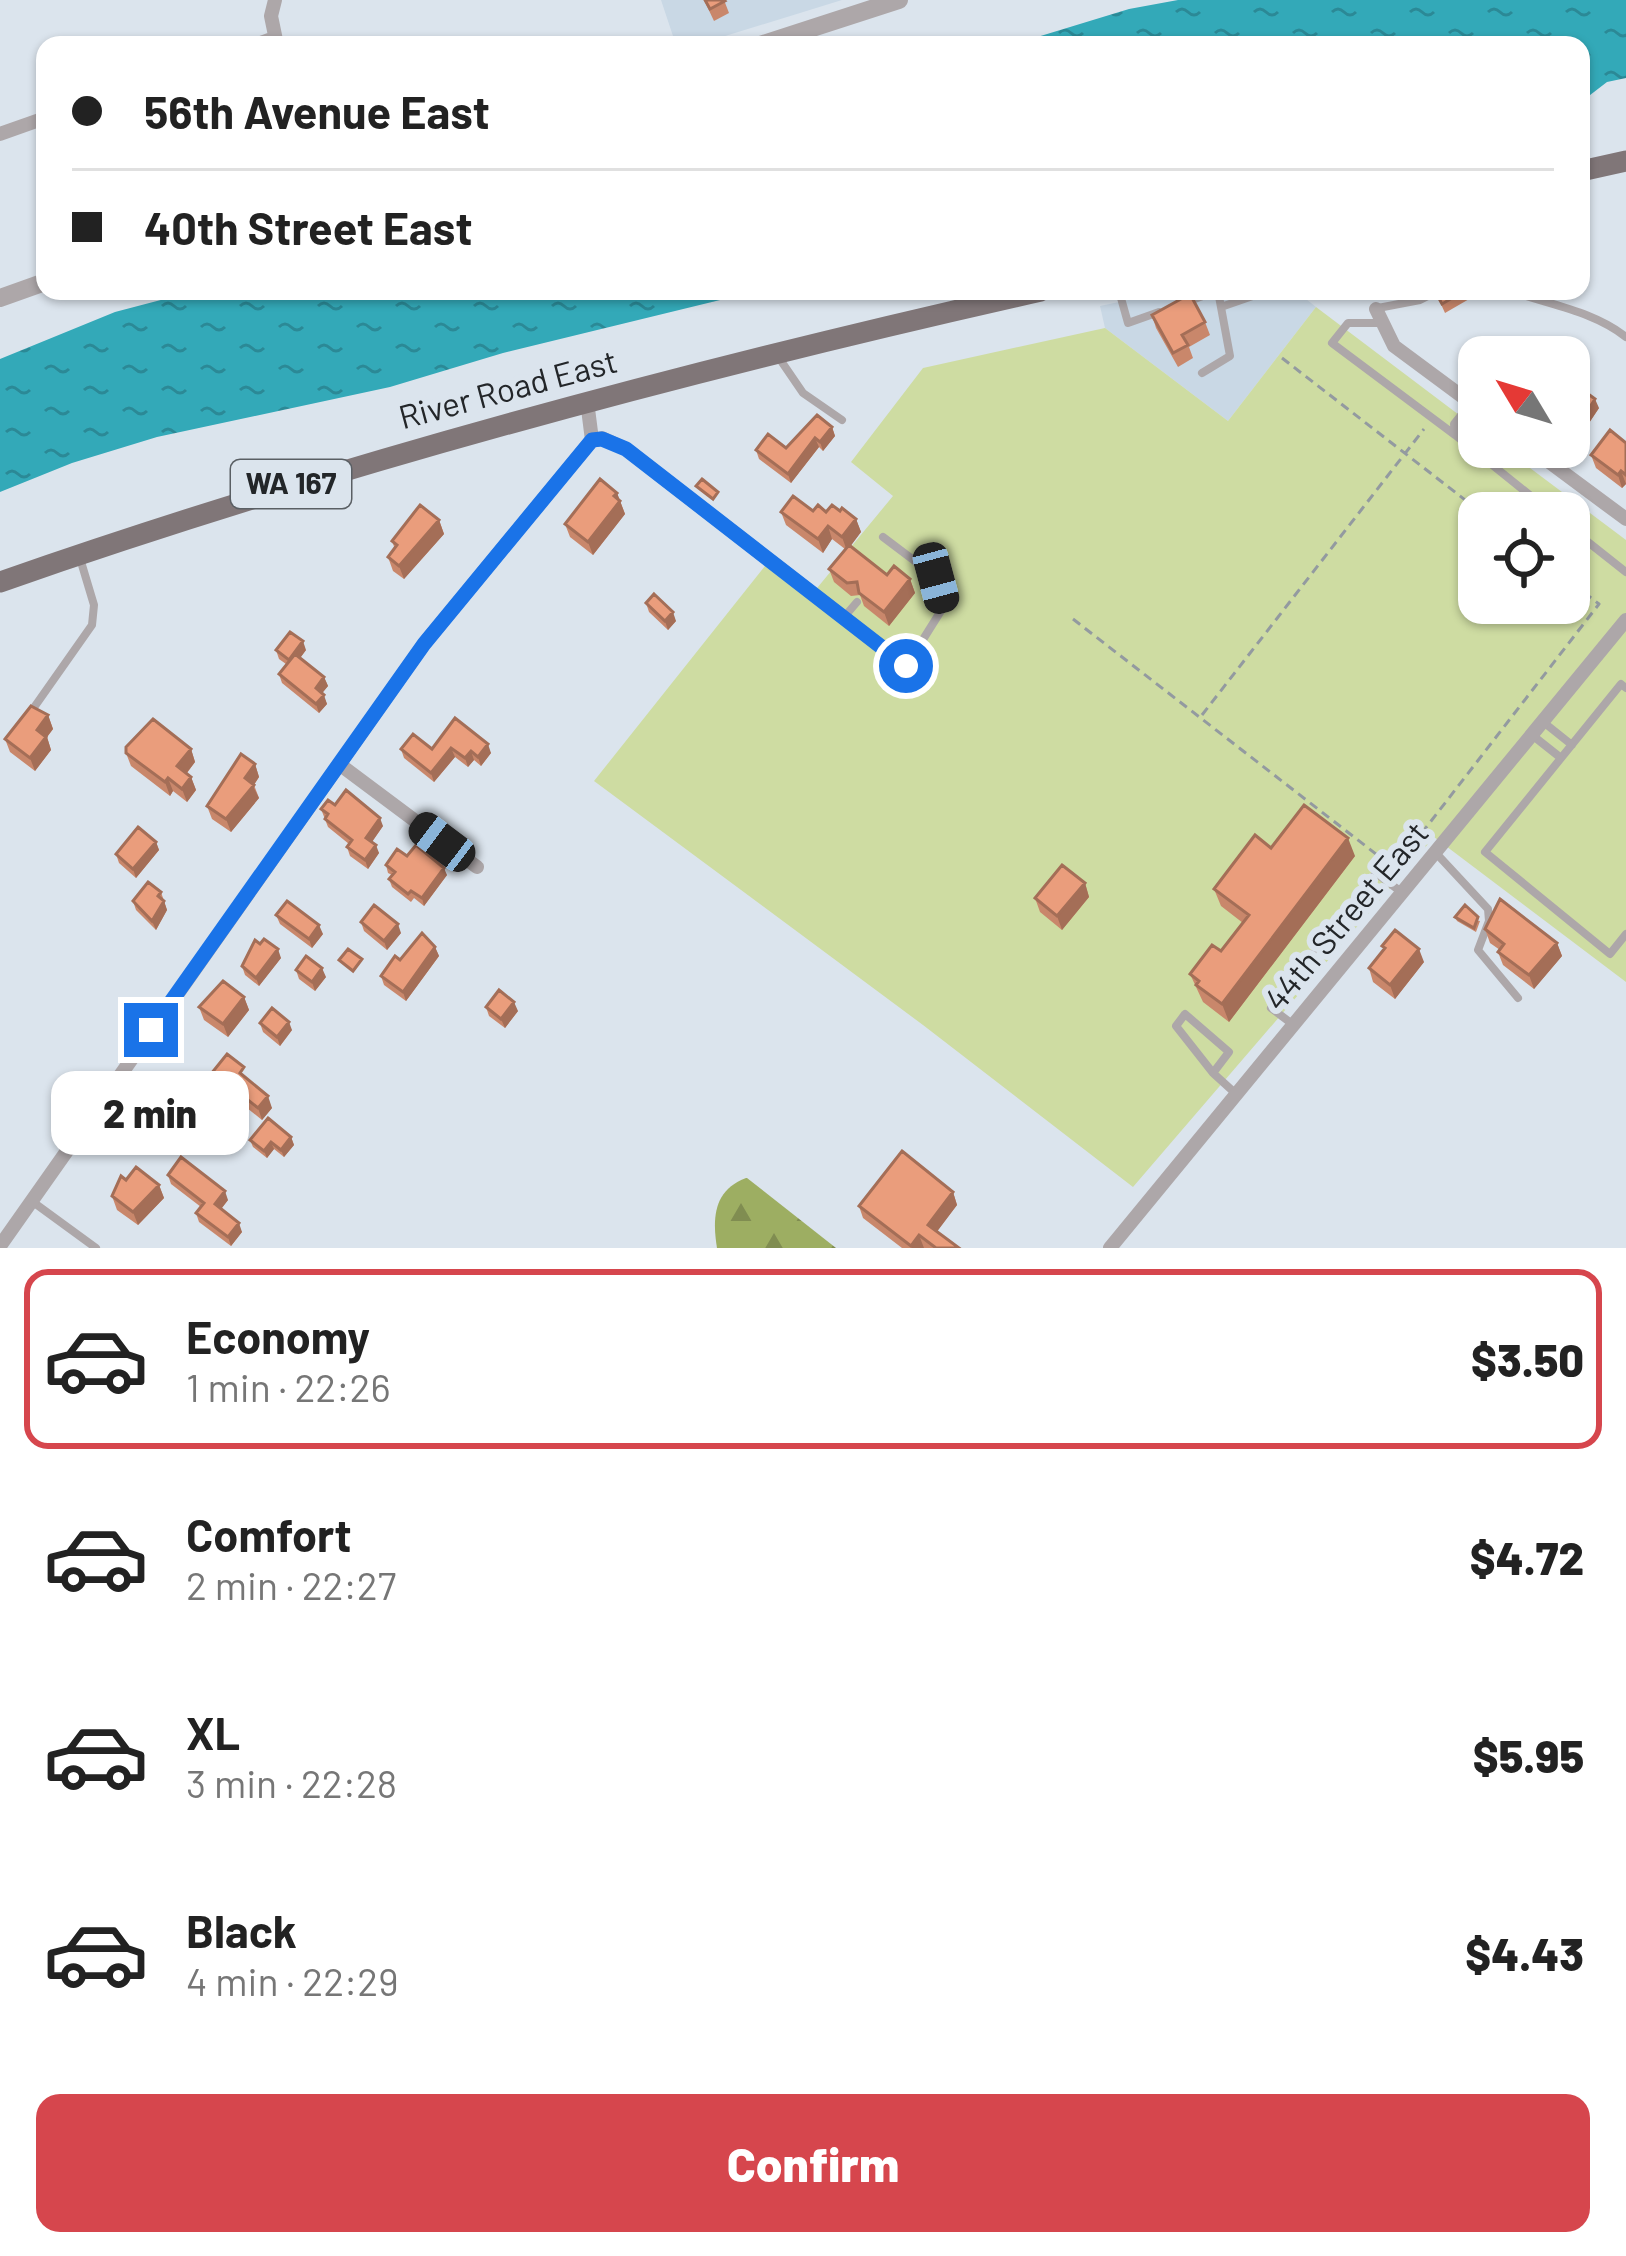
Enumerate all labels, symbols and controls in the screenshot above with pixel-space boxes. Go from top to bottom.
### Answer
text: 56th Avenue East [144,84,490,138]
text: 40th Street East [144,200,473,254]
north arrow [1458,336,1590,468]
map controls [1458,336,1590,624]
street label: River Road East [394,340,621,436]
road number: WA 167 [231,460,351,508]
button: locate [1458,492,1590,624]
car [909,539,963,617]
route start [879,639,933,693]
car [402,806,482,878]
street label: 44th Street East [1255,813,1436,1018]
route end [124,1003,178,1057]
callout: 2 min [52,1072,250,1156]
text: 2 min [103,1089,197,1136]
icon: car [42,1305,150,1413]
text: Economy [186,1309,370,1363]
text: $3.50 [1471,1332,1584,1386]
text: 1 min · 22:26 [186,1363,390,1410]
icon: car [42,1503,150,1611]
text: Comfort [186,1507,352,1561]
text: $4.72 [1470,1530,1584,1584]
text: 2 min · 22:27 [186,1561,396,1608]
icon: car [42,1701,150,1809]
text: XL [186,1705,240,1759]
text: $5.95 [1473,1728,1584,1782]
text: 3 min · 22:28 [186,1759,397,1806]
icon: car [42,1899,150,2007]
text: Black [186,1903,297,1957]
text: $4.43 [1465,1926,1584,1980]
text: 4 min · 22:29 [186,1957,399,2004]
button: Confirm [36,2094,1590,2232]

